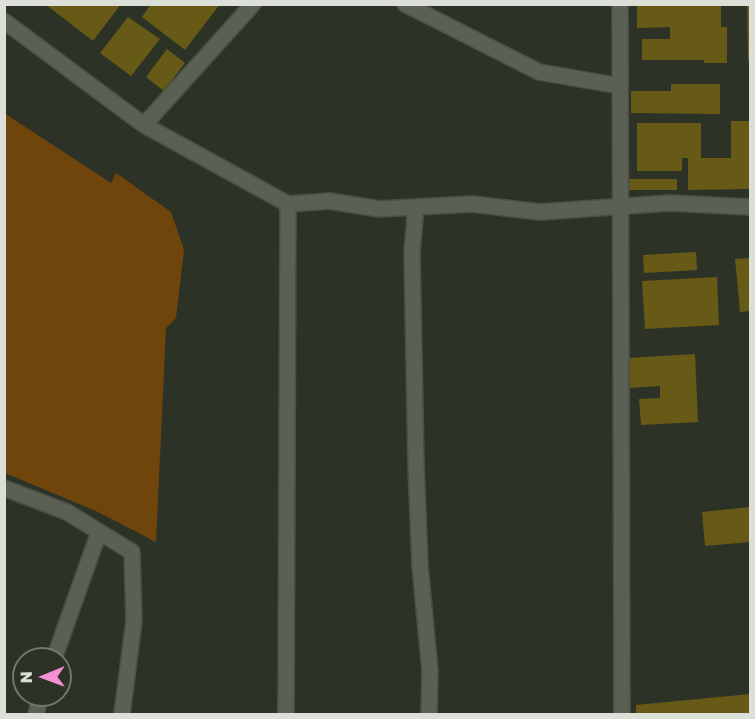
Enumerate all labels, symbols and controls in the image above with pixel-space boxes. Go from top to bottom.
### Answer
north arrow [12,647,72,707]
text: N [16,671,36,684]

